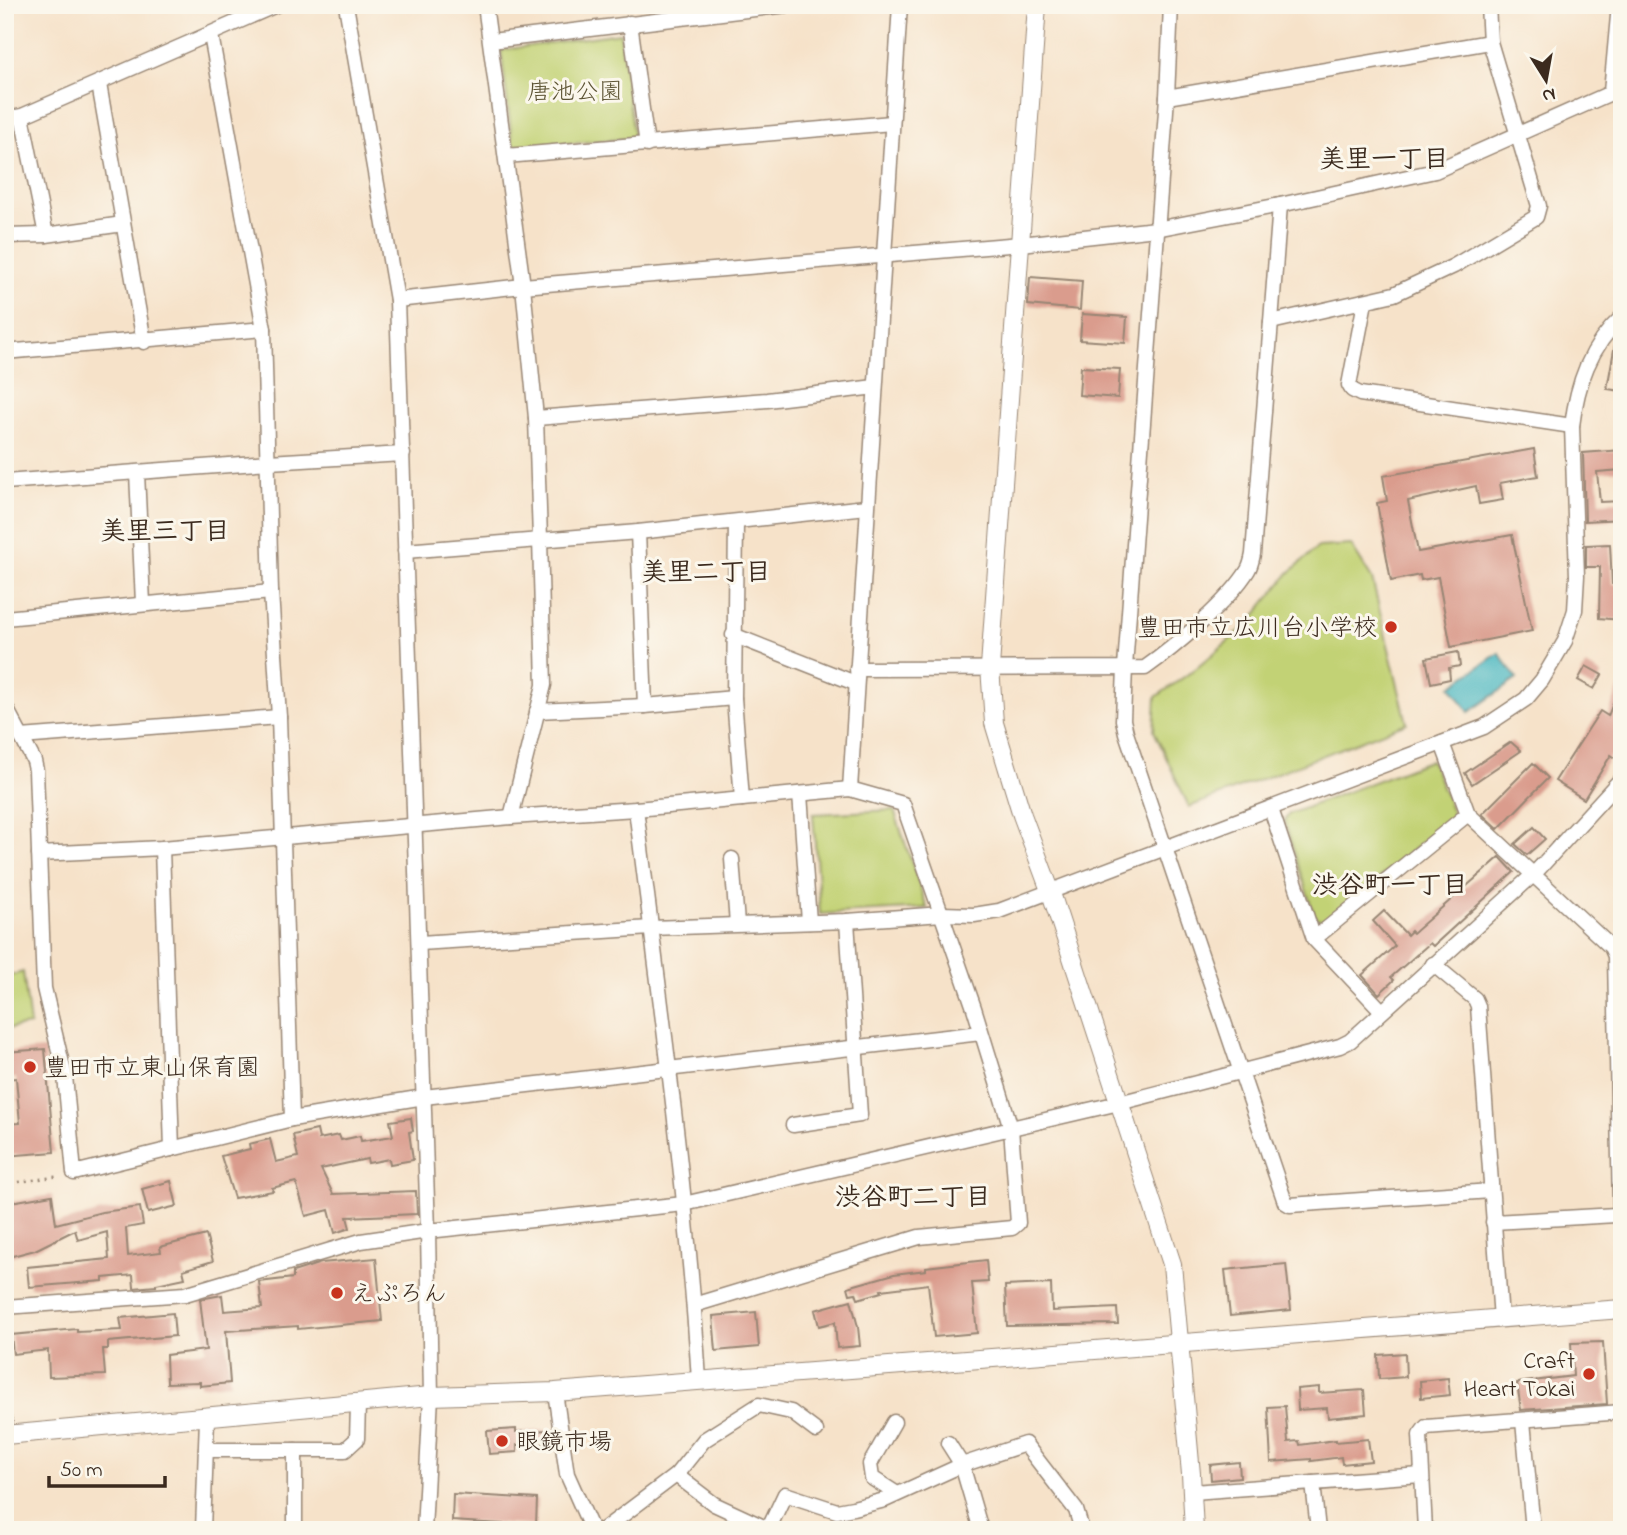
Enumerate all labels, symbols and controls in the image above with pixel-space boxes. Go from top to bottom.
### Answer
north arrow [1512,46,1582,116]
park label: 唐池公園 [527,76,623,111]
text: N [1540,80,1558,109]
district label: 美里一丁目 [1319,142,1449,180]
district label: 美里三丁目 [100,514,230,552]
district label: 美里二丁目 [641,555,771,593]
place label: 豊田市立広川台小学校 [1137,612,1377,647]
marker: 豊田市立広川台小学校 [1383,619,1399,635]
district label: 渋谷町一丁目 [1312,868,1468,906]
place label: 豊田市立東山保育園 [44,1052,260,1087]
marker: 豊田市立東山保育園 [22,1059,38,1075]
district label: 渋谷町二丁目 [835,1180,991,1218]
place label: えぷろん [351,1278,447,1313]
marker: えぷろん [329,1285,345,1301]
place label: Craft Heart Tokai [1463,1345,1575,1408]
marker: Craft Heart Tokai [1581,1366,1597,1382]
place label: 眼鏡市場 [516,1426,612,1461]
marker: 眼鏡市場 [494,1433,510,1449]
scale bar [49,1444,164,1488]
text: 50 m [60,1456,103,1486]

